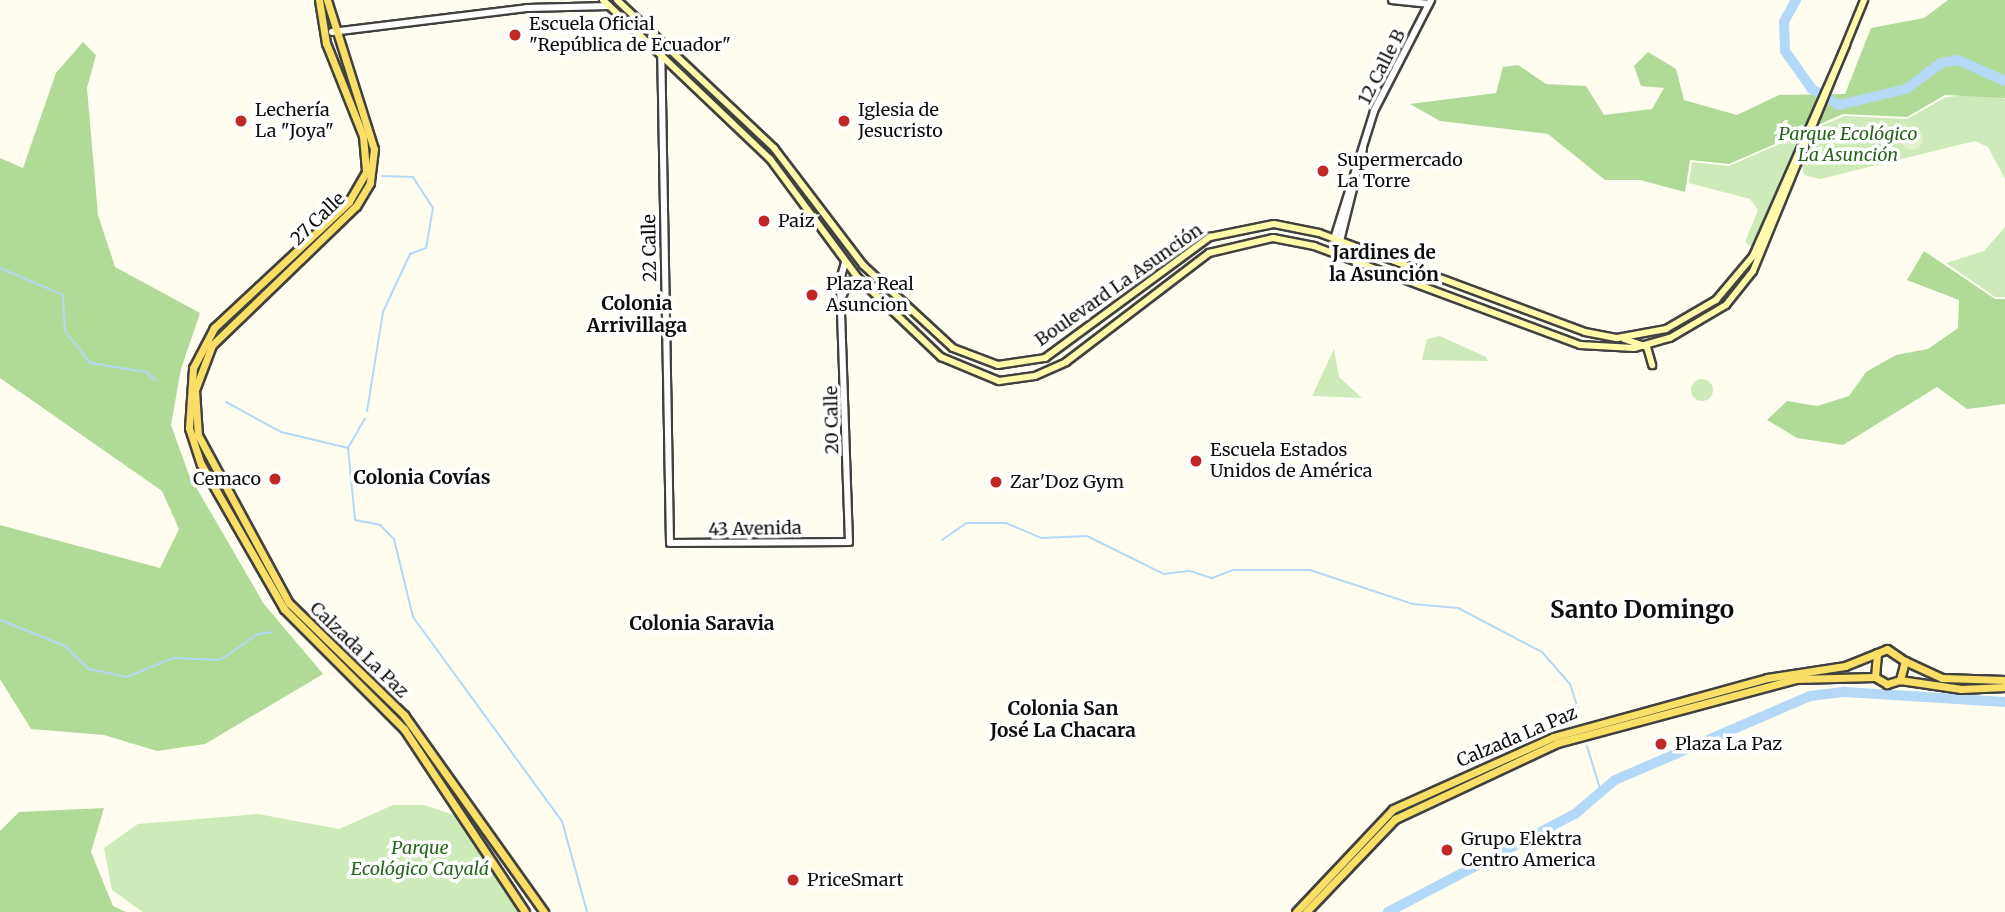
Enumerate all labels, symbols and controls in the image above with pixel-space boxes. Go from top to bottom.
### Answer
place label: Escuela Oficial "República de Ecuador" [529,14,731,56]
street label: 12 Calle B [1354,26,1410,108]
marker: Escuela Oficial "República de Ecuador" [507,27,523,43]
place label: Lechería La "Joya" [255,100,334,142]
place label: Iglesia de Jesucristo [858,100,943,142]
marker: Lechería La "Joya" [233,113,249,129]
marker: Iglesia de Jesucristo [836,113,852,129]
park label: Parque Ecológico La Asunción [1779,124,1917,166]
place label: Supermercado La Torre [1337,150,1463,192]
marker: Supermercado La Torre [1315,163,1331,179]
street label: 27 Calle [286,188,350,250]
place label: Paiz [778,210,815,232]
marker: Paiz [756,213,772,229]
street label: 22 Calle [639,214,661,282]
street label: Boulevard La Asunción [1031,219,1207,351]
district label: Jardines de la Asunción [1329,242,1439,286]
place label: Plaza Real Asuncion [826,274,914,316]
marker: Plaza Real Asuncion [804,287,820,303]
district label: Colonia Arrivillaga [587,293,687,337]
street label: 20 Calle [821,386,843,454]
place label: Escuela Estados Unidos de América [1210,440,1372,482]
marker: Escuela Estados Unidos de América [1188,453,1204,469]
district label: Colonia Covías [354,467,490,489]
place label: Cemaco [193,468,261,490]
marker: Cemaco [267,471,283,487]
place label: Zar'Doz Gym [1010,471,1124,493]
marker: Zar'Doz Gym [988,474,1004,490]
street label: 43 Avenida [708,517,802,541]
district label: Santo Domingo [1550,596,1734,624]
street label: Calzada La Paz [305,598,413,702]
district label: Colonia Saravia [630,613,774,635]
district label: Colonia San José La Chacara [990,698,1136,742]
street label: Calzada La Paz [1454,702,1580,772]
place label: Plaza La Paz [1675,733,1782,755]
marker: Plaza La Paz [1653,736,1669,752]
place label: Grupo Elektra Centro America [1461,829,1596,872]
park label: Parque Ecológico Cayalá [351,838,489,880]
marker: Grupo Elektra Centro America [1439,842,1455,858]
place label: PriceSmart [807,869,904,891]
marker: PriceSmart [785,872,801,888]

